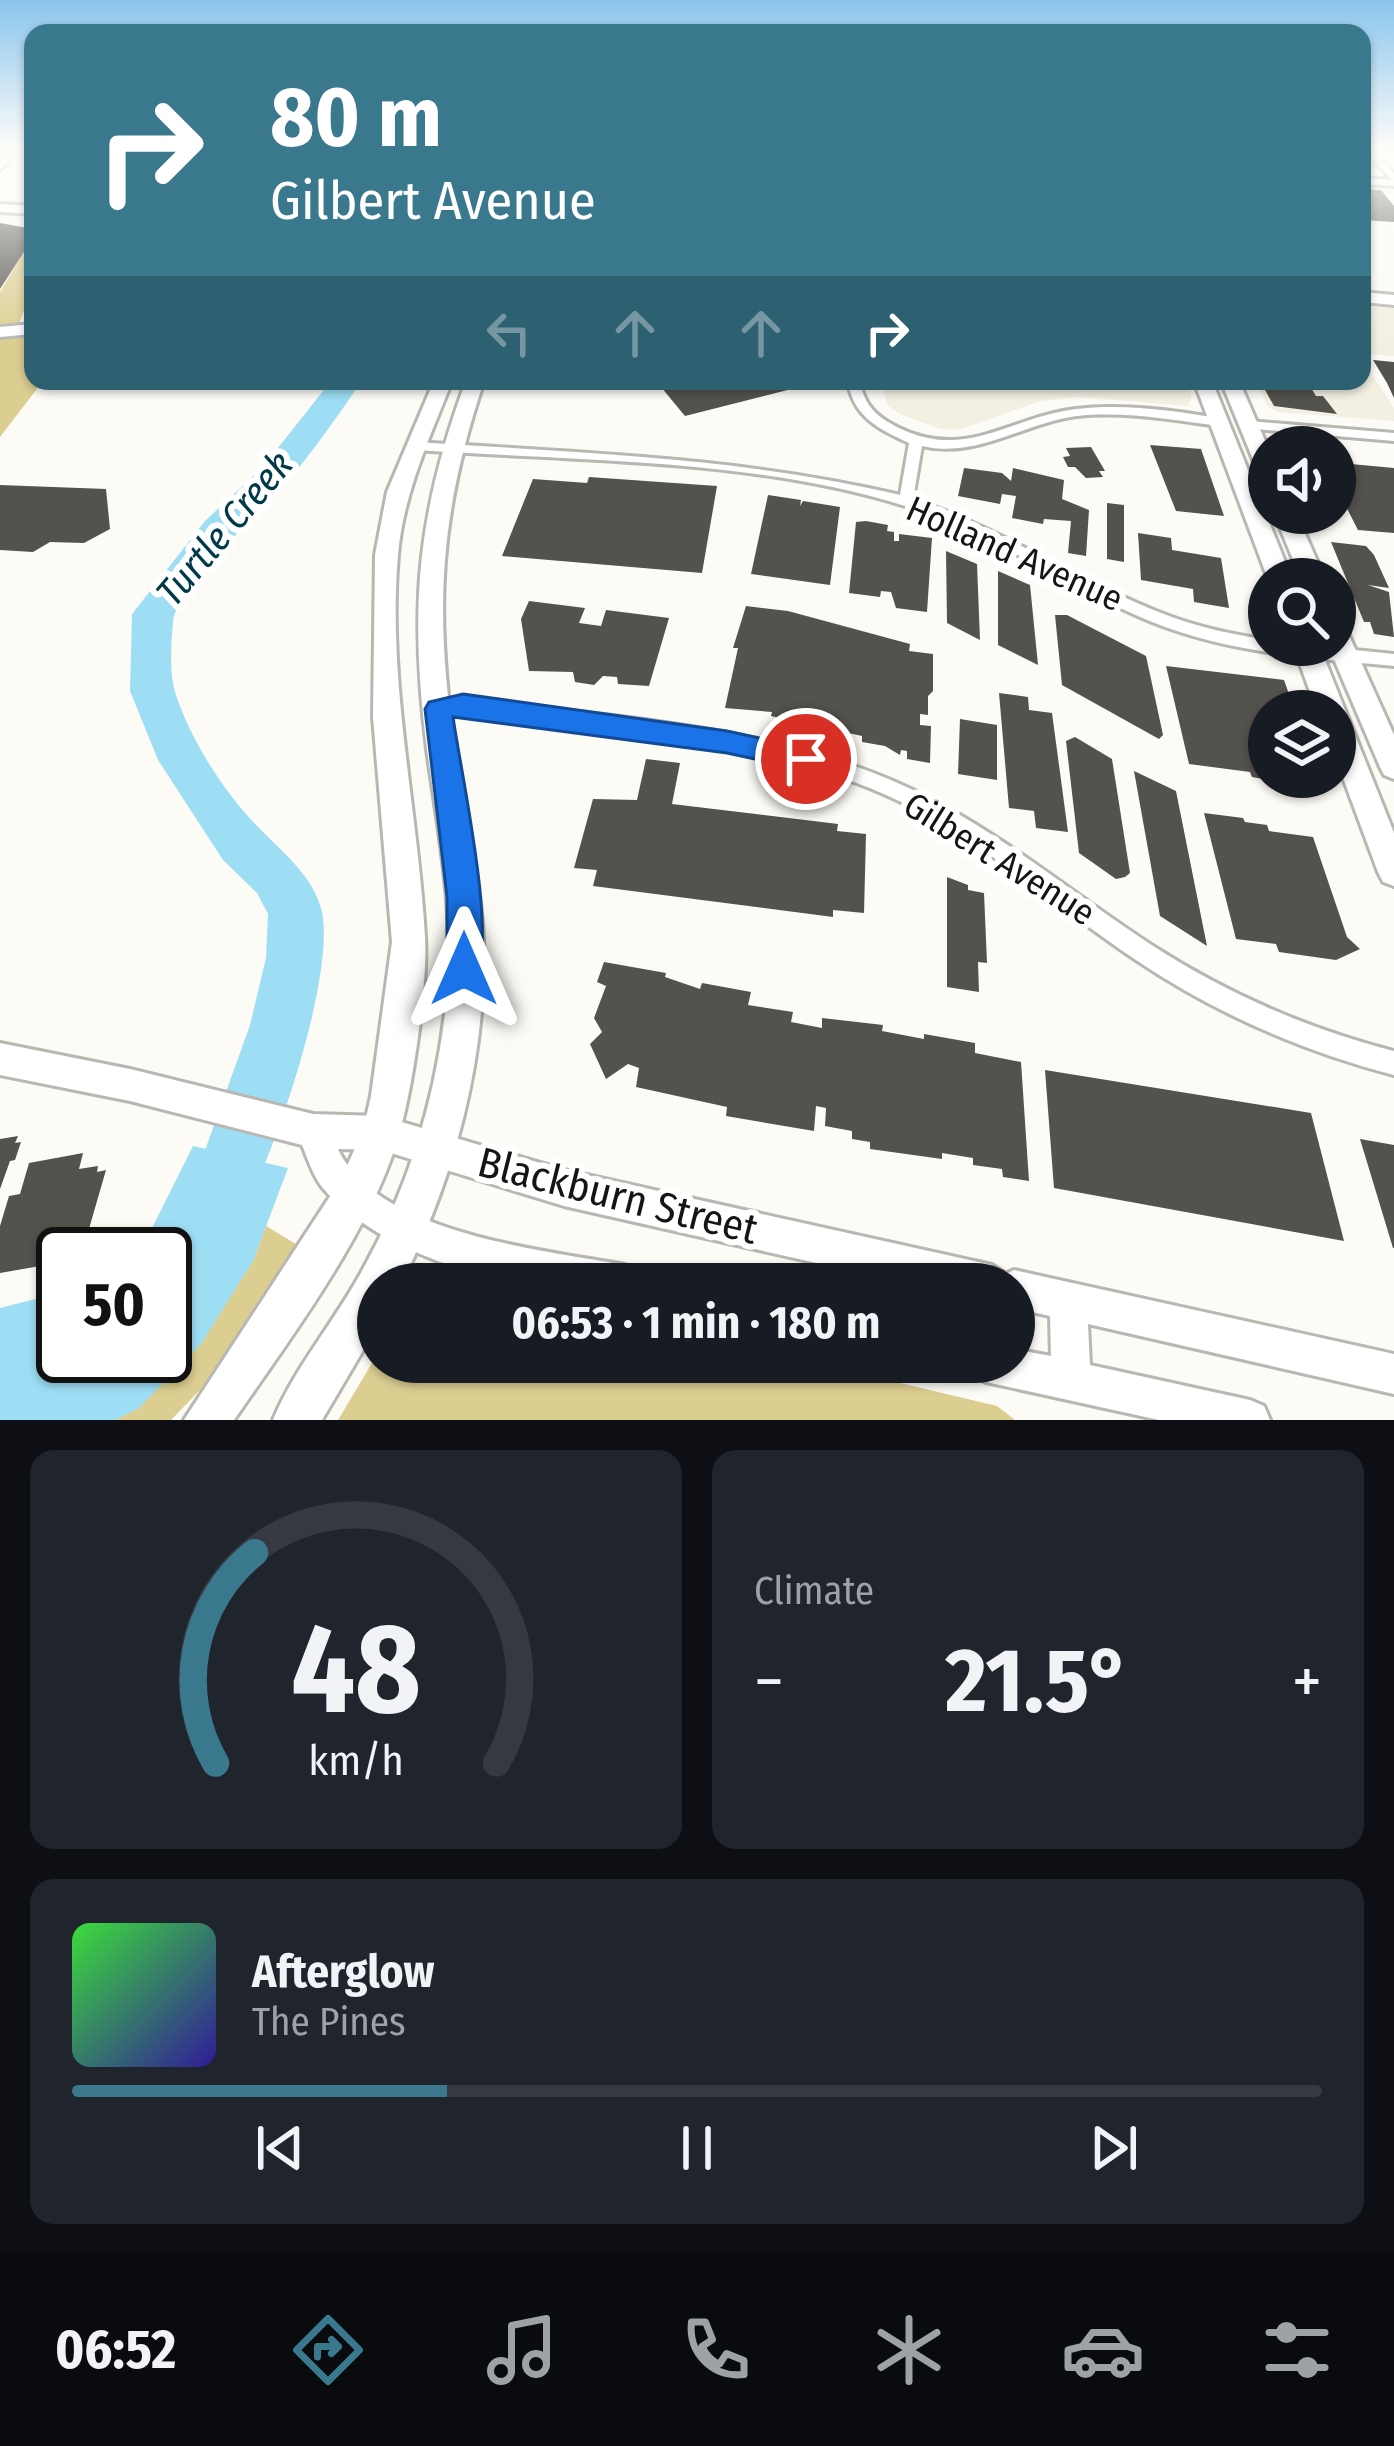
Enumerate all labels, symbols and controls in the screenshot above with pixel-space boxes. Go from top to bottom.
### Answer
text: 80 m [270,67,442,168]
icon: right [72,72,228,228]
text: Gilbert Avenue [270,169,596,233]
icon: left [476,300,542,366]
icon: ahead [602,300,668,366]
icon: ahead [728,300,794,366]
icon: right [854,300,920,366]
map controls [1248,426,1356,798]
button: sound [1248,426,1356,534]
water label: Turtle Creek [147,442,303,615]
street label: Holland Avenue [900,487,1130,621]
button: search [1248,558,1356,666]
button: layers [1248,690,1356,798]
pin [755,708,857,810]
icon: arrive [773,726,839,792]
street label: Gilbert Avenue [896,783,1103,935]
position arrow [401,906,527,1032]
street label: Blackburn Street [473,1137,763,1255]
speed limit sign: 50 [36,1227,192,1383]
text: 06:53 · 1 min · 180 m [512,1296,880,1350]
text: Climate [754,1568,874,1614]
text: 48 [291,1595,421,1745]
text: 21.5° [945,1627,1130,1735]
text: − [754,1642,784,1721]
text: + [1292,1642,1322,1721]
text: km/h [308,1734,404,1785]
text: Afterglow [252,1945,434,1999]
text: The Pines [252,1999,406,2045]
icon: previous [247,2115,313,2181]
icon: pause [664,2115,730,2181]
icon: next [1081,2115,1147,2181]
icon: directions [286,2308,370,2392]
icon: music [480,2308,564,2392]
icon: phone [674,2308,758,2392]
icon: climate [867,2308,951,2392]
icon: car [1061,2308,1145,2392]
icon: filters [1255,2308,1339,2392]
text: 06:52 [55,2318,176,2382]

